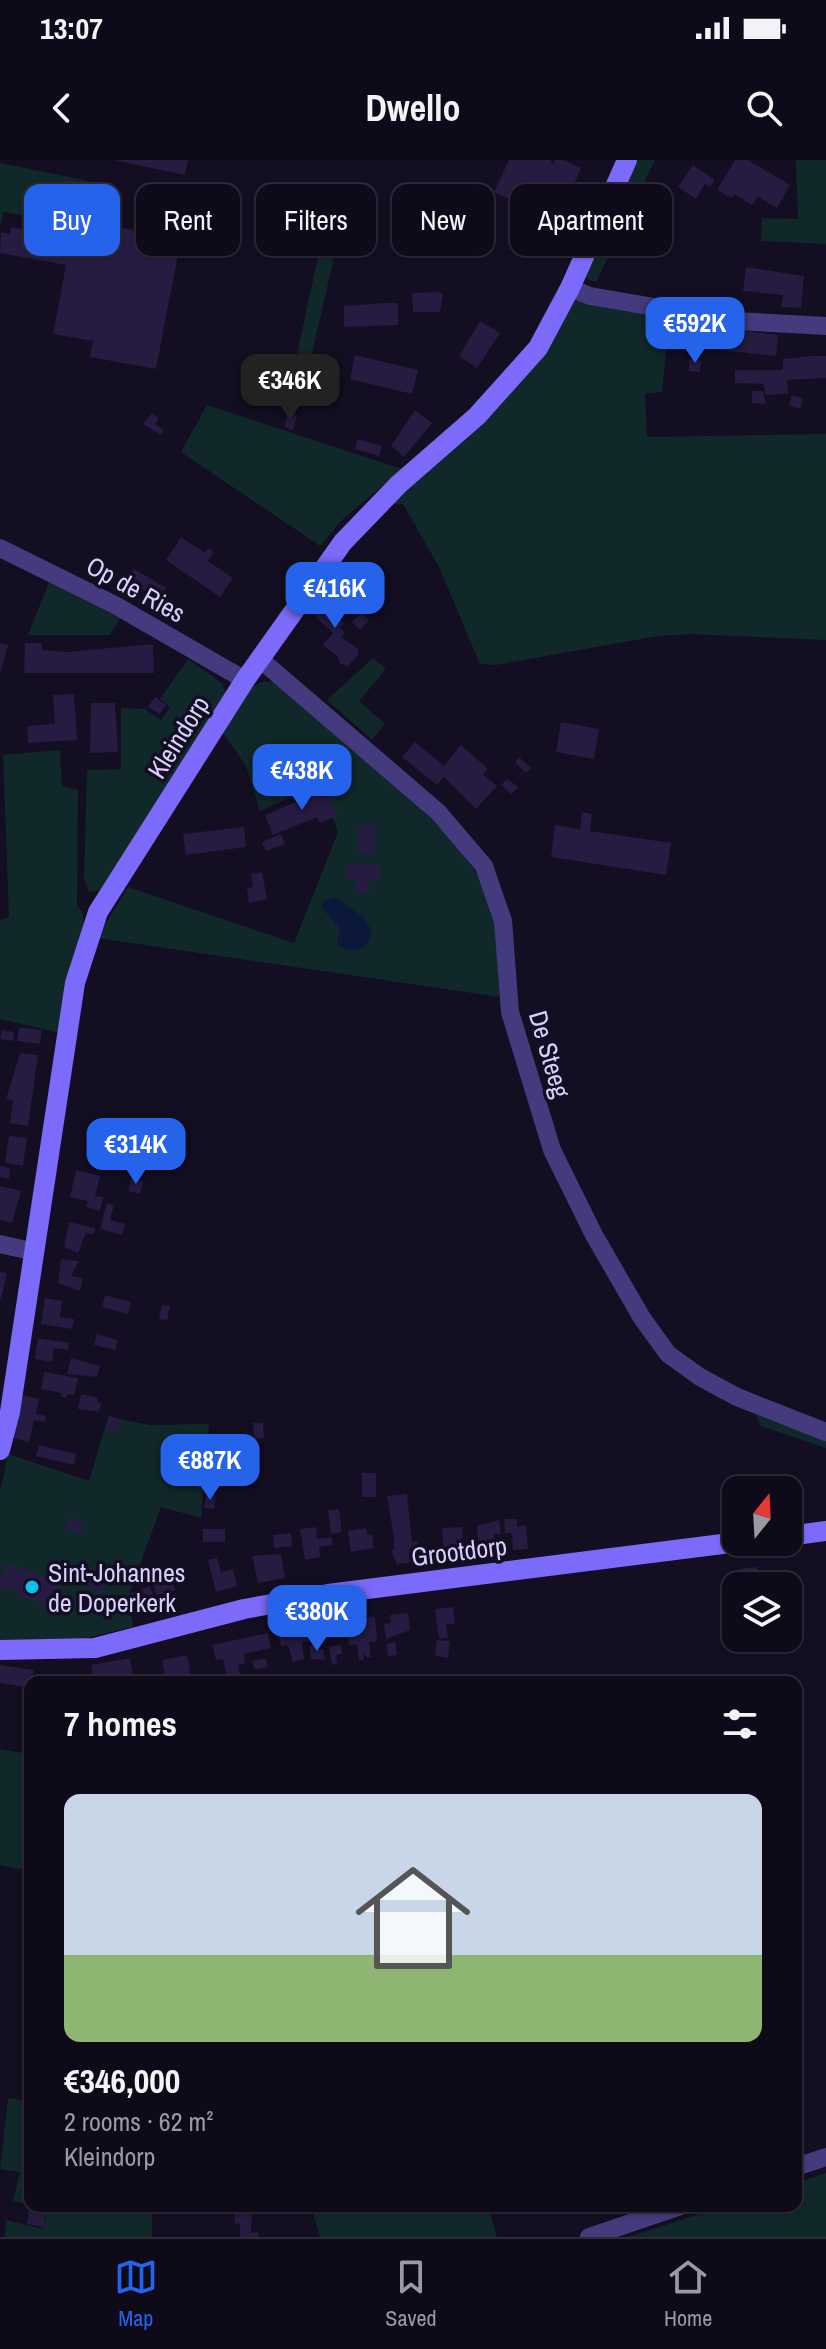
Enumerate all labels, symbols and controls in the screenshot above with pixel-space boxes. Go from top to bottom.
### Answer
text: 13:07 [40,8,103,48]
text: Dwello [365,84,461,132]
icon: back [40,86,84,130]
icon: search [742,86,786,130]
chip: Buy [24,184,120,256]
chip: Rent [136,184,240,256]
chip: Filters [256,184,376,256]
chip: New [392,184,494,256]
chip: Apartment [510,184,672,256]
pin: €592K [639,297,751,365]
text: €592K [664,305,726,340]
pin: €346K [234,354,346,422]
text: €346K [259,362,321,397]
street label: Op de Ries [80,548,192,630]
pin: €416K [279,562,391,630]
text: €416K [304,570,366,605]
street label: Kleindorp [139,689,217,785]
pin: €438K [246,744,358,812]
text: €438K [271,752,333,787]
street label: De Steeg [521,1006,579,1102]
pin: €314K [80,1118,192,1186]
text: €314K [105,1126,167,1161]
pin: €887K [154,1434,266,1502]
text: €887K [179,1442,241,1477]
north arrow [722,1476,802,1556]
map controls [722,1476,802,1652]
street label: Grootdorp [409,1528,509,1574]
place label: Sint-Johannes de Doperkerk [48,1555,186,1620]
button: layers [722,1572,802,1652]
marker: Sint-Johannes de Doperkerk [23,1578,41,1596]
pin: €380K [261,1585,373,1653]
text: €380K [286,1593,348,1628]
text: 7 homes [64,1701,177,1747]
icon: filters [718,1702,762,1746]
icon: home [341,1846,485,1990]
text: €346,000 [64,2058,180,2104]
text: 2 rooms · 62 m² [64,2104,213,2139]
text: Kleindorp [64,2139,155,2174]
tab: Map [114,2255,158,2333]
tab: Saved [385,2255,437,2333]
tab: Home [664,2255,712,2333]

